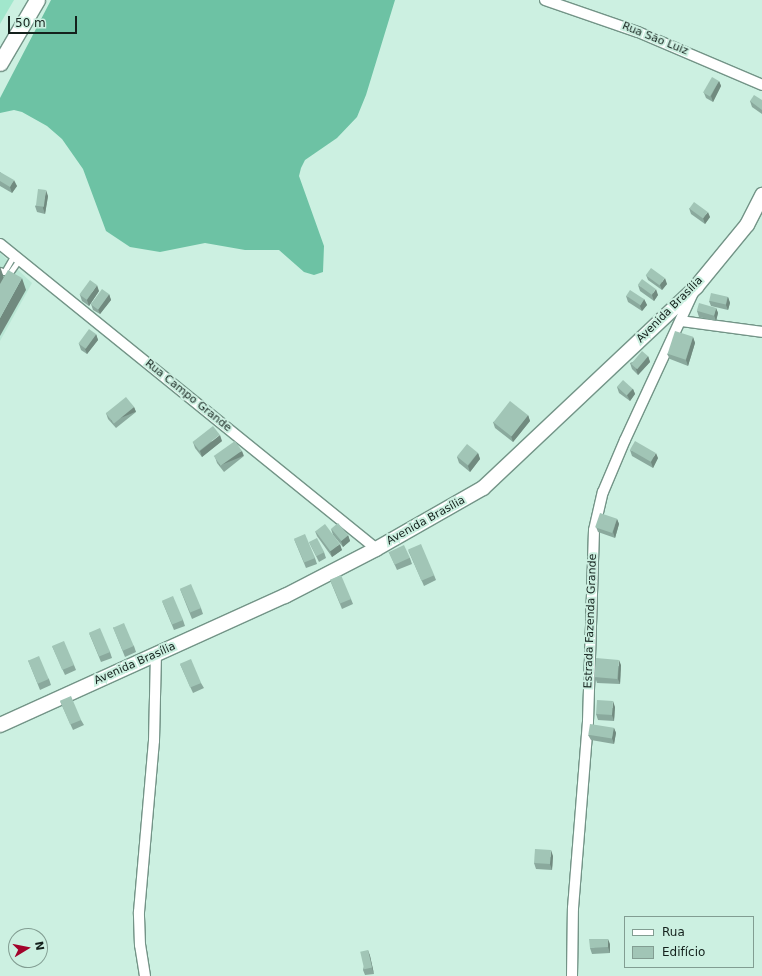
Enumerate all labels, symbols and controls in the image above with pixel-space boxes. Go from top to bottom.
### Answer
scale bar [10,8,79,34]
text: 50 m [15,16,46,30]
street label: Rua São Luiz [620,20,690,58]
street label: Avenida Brasília [634,274,706,346]
street label: Rua Campo Grande [142,357,234,435]
street label: Avenida Brasília [384,494,468,548]
street label: Estrada Fazenda Grande [582,553,600,689]
street label: Avenida Brasília [92,640,178,688]
legend [624,916,754,968]
text: Rua [662,925,685,939]
north arrow [8,928,48,968]
text: N [32,940,47,952]
text: Edifício [662,945,705,959]

